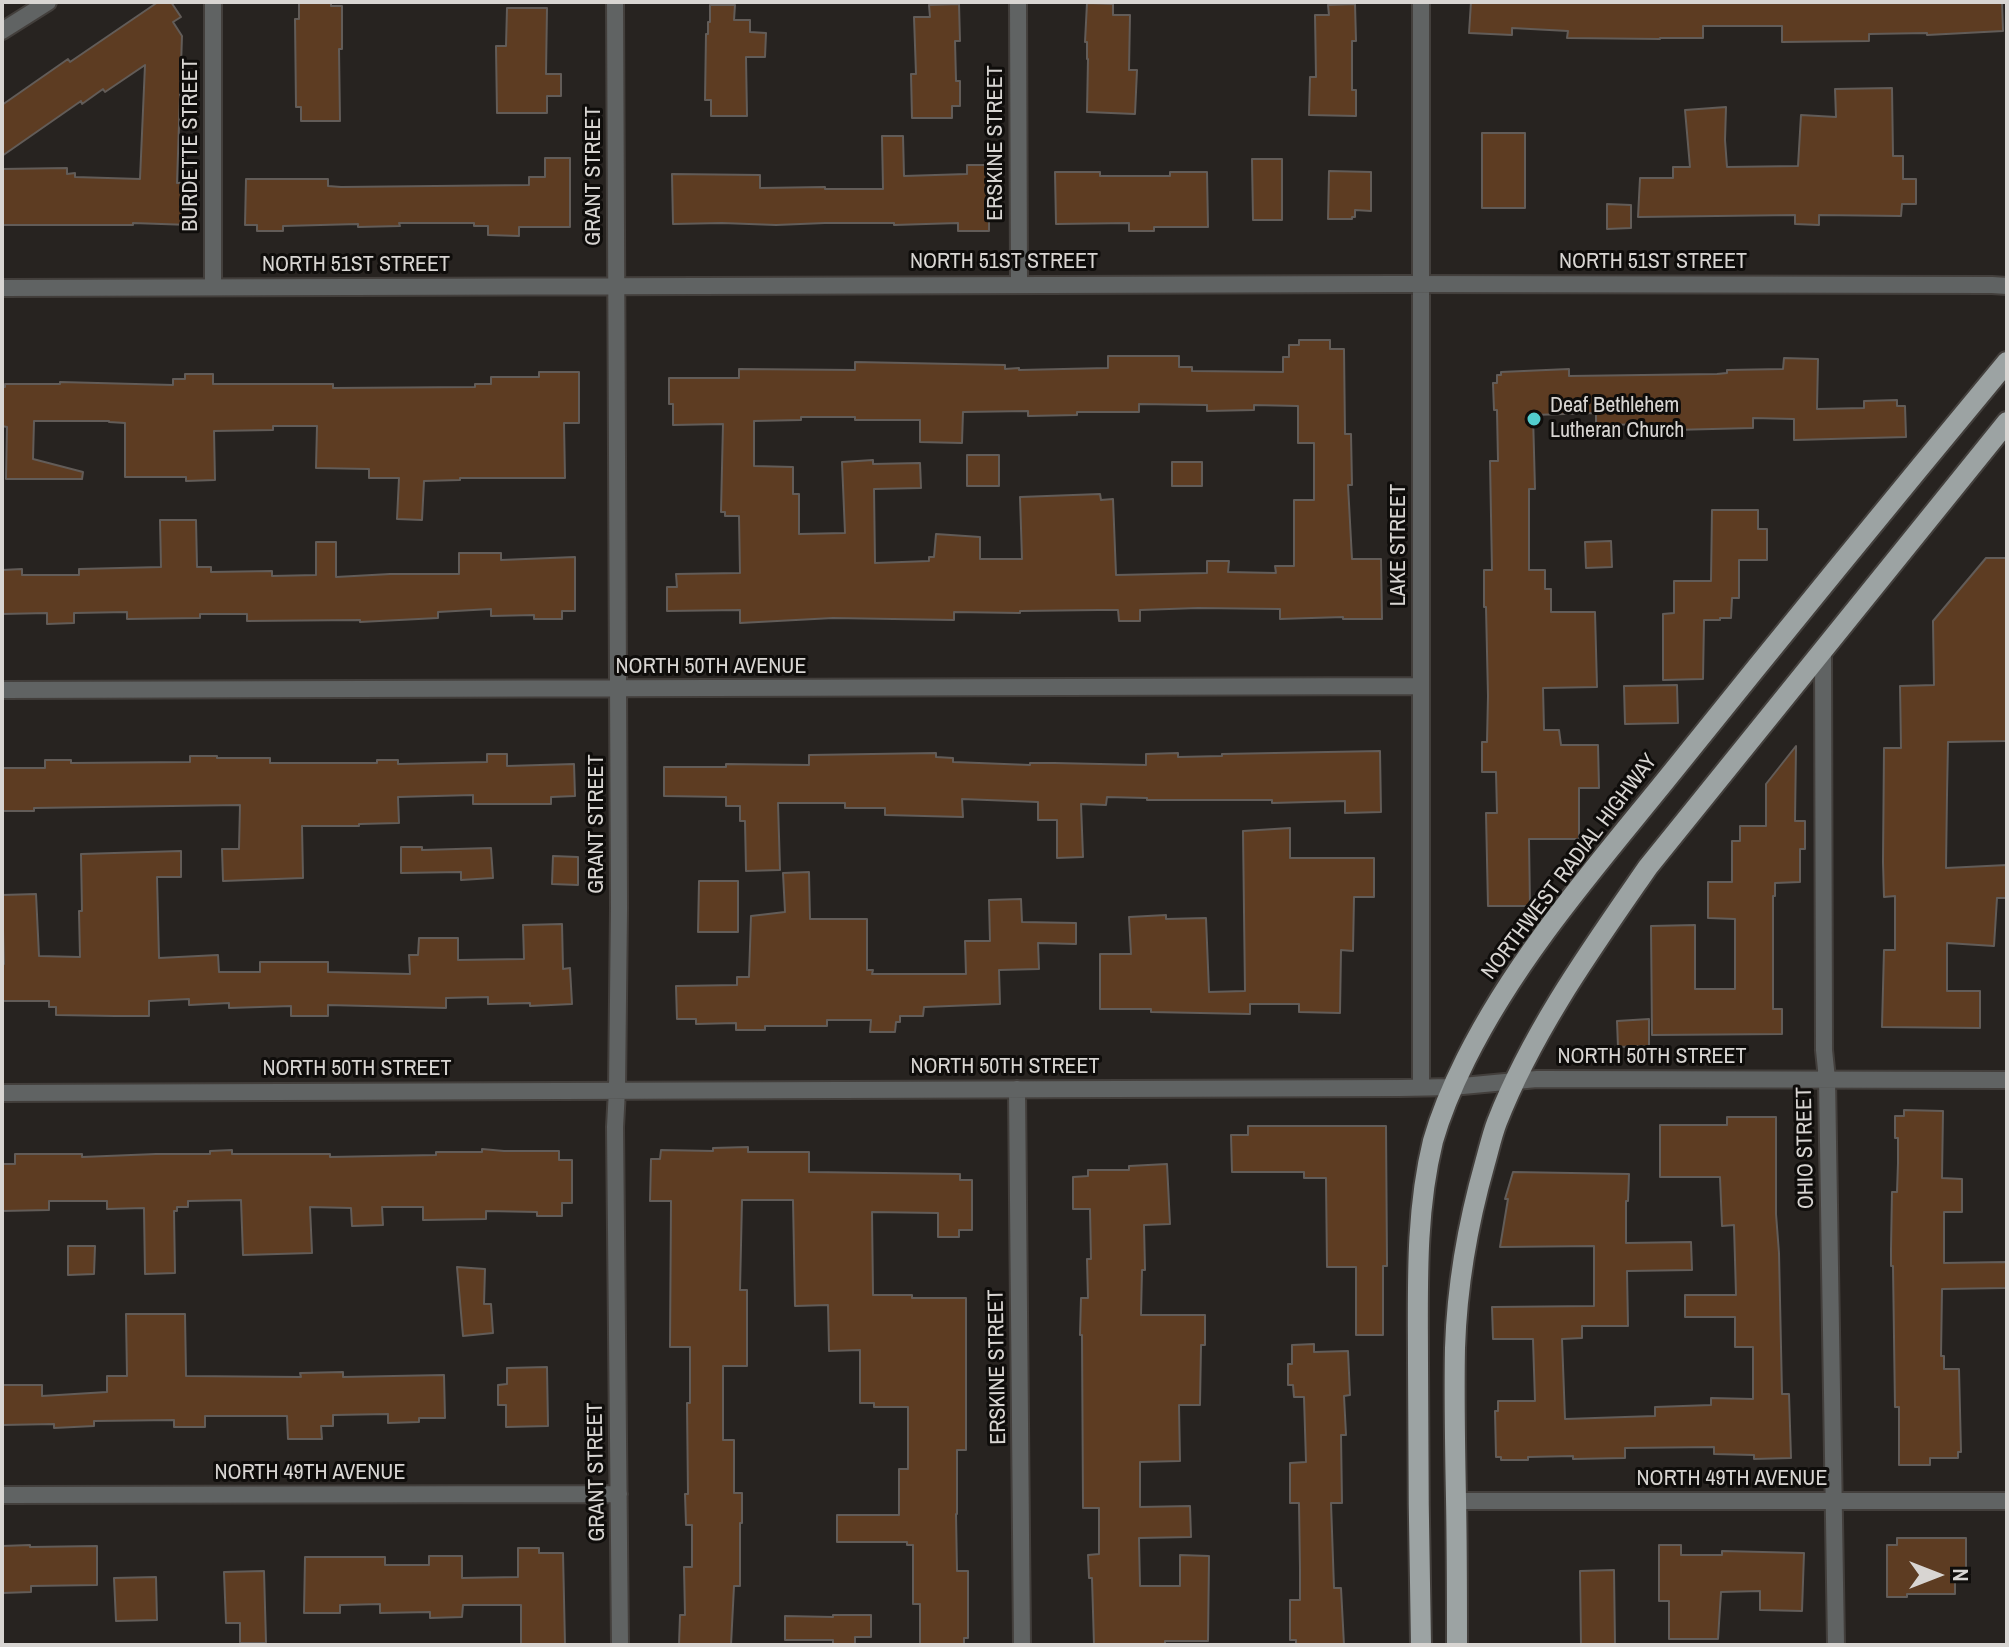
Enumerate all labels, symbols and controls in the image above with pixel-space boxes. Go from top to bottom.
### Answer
street label: BURDETTE STREET [178,58,204,232]
street label: ERSKINE STREET [983,65,1009,221]
street label: GRANT STREET [581,106,607,246]
street label: NORTH 51ST STREET [910,249,1098,275]
street label: NORTH 51ST STREET [1559,249,1747,275]
street label: NORTH 51ST STREET [262,252,450,278]
place label: Deaf Bethlehem Lutheran Church [1550,393,1684,444]
marker: Deaf Bethlehem Lutheran Church [1525,410,1543,428]
street label: LAKE STREET [1386,484,1412,606]
street label: NORTH 50TH AVENUE [616,654,806,680]
street label: NORTHWEST RADIAL HIGHWAY [1477,749,1663,985]
street label: GRANT STREET [584,754,610,894]
street label: NORTH 50TH STREET [1557,1044,1747,1070]
street label: NORTH 50TH STREET [910,1054,1100,1080]
street label: NORTH 50TH STREET [262,1056,452,1082]
street label: OHIO STREET [1792,1087,1820,1209]
street label: ERSKINE STREET [983,1289,1013,1445]
street label: GRANT STREET [583,1402,611,1542]
street label: NORTH 49TH AVENUE [215,1460,405,1486]
street label: NORTH 49TH AVENUE [1637,1466,1827,1492]
north arrow [1897,1535,1977,1615]
text: N [1946,1568,1976,1582]

